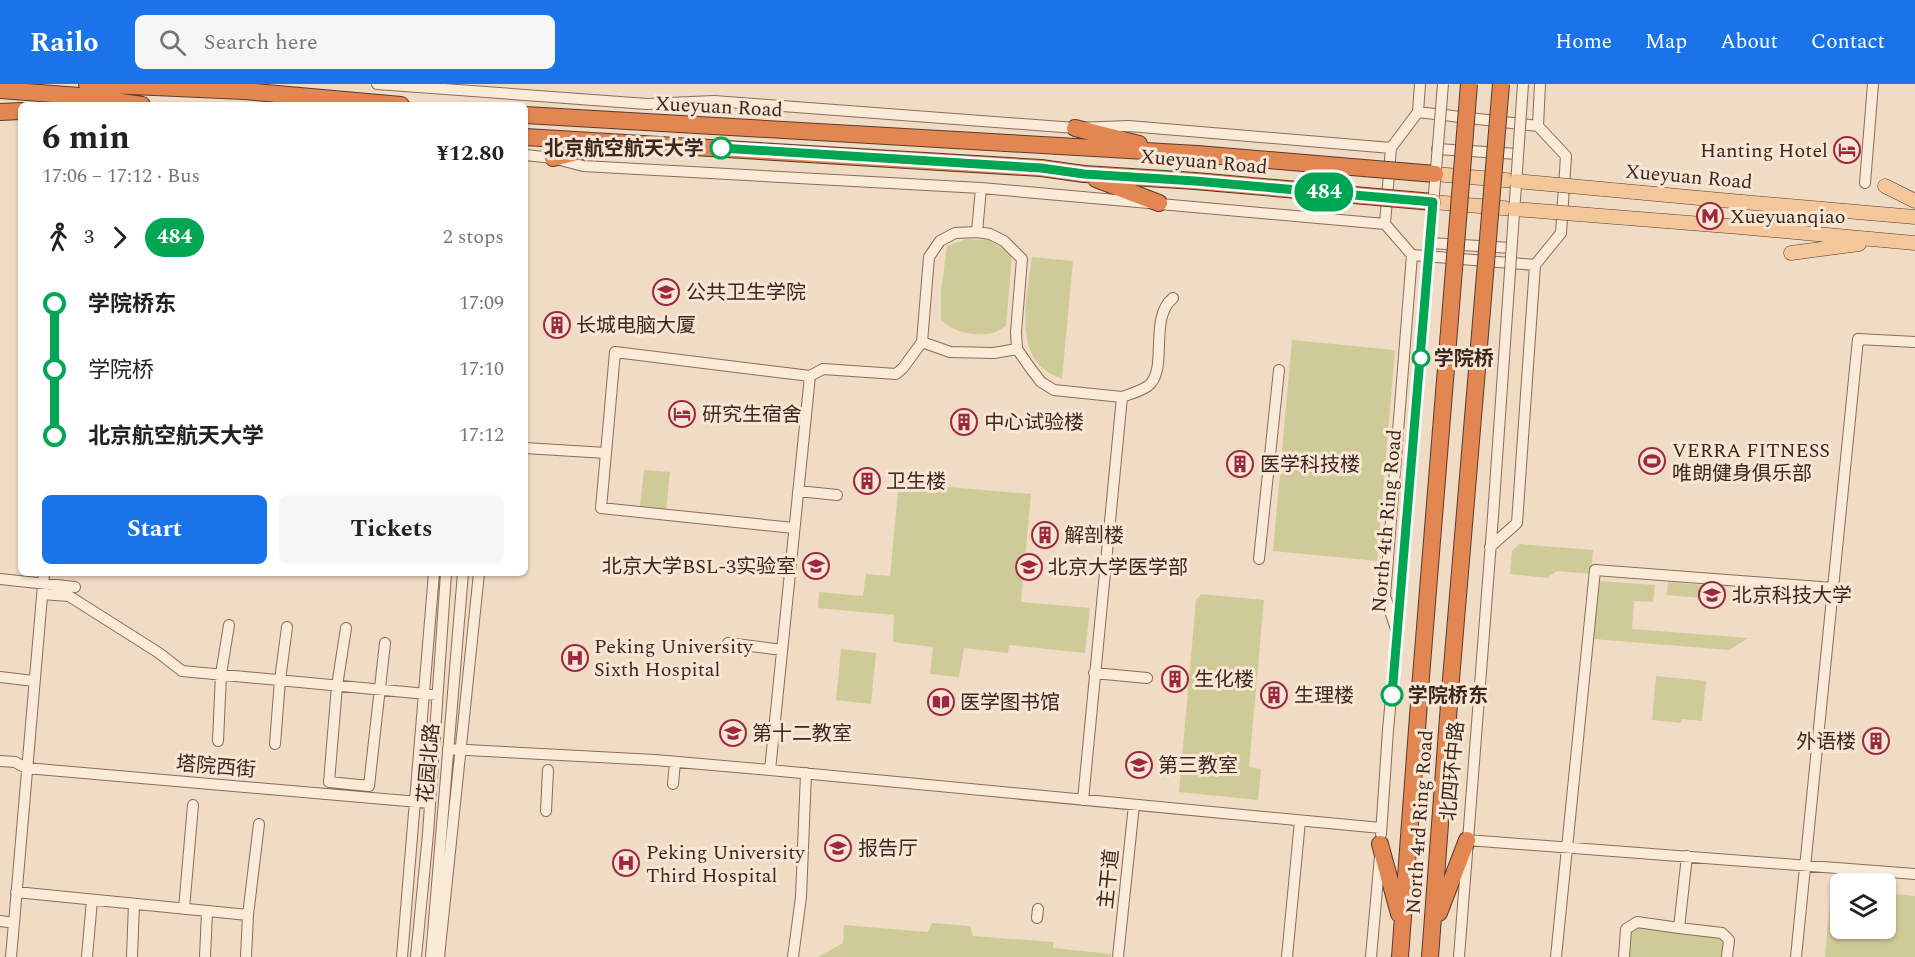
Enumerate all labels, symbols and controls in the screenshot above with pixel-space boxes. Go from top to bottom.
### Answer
search box [135,15,555,69]
text: Railo [30,21,99,64]
icon: search [156,26,189,59]
text: Search here [204,26,318,59]
text: Home [1555,26,1612,58]
text: Map [1645,26,1687,58]
text: About [1720,26,1778,58]
text: Contact [1811,26,1885,58]
street label: Xueyuan Road [654,89,783,125]
text: 6 min [42,113,130,163]
place label: 北京航空航天大学 [544,134,704,164]
hotel icon: Hanting Hotel [1832,135,1862,165]
place label: Hanting Hotel [1700,136,1828,166]
text: ¥12.80 [436,137,504,170]
marker: 北京航空航天大学 [710,137,732,159]
street label: Xueyuan Road [1139,141,1269,183]
street label: Xueyuan Road [1624,156,1754,198]
text: 17:06 – 17:12 · Bus [42,161,200,191]
line badge: 484 [1290,172,1358,212]
text: 484 [1306,176,1342,208]
metro station icon: Xueyuanqiao [1695,201,1725,231]
place label: Xueyuanqiao [1730,202,1846,232]
icon: walk [42,221,75,254]
icon: forward [103,221,136,254]
text: 484 [157,221,192,253]
text: 3 [84,222,94,252]
text: 2 stops [443,222,504,252]
school or university icon: 公共卫生学院 [651,277,681,307]
place label: 公共卫生学院 [686,278,806,308]
text: 学院桥东 [88,288,176,321]
text: 17:09 [459,288,504,318]
building icon: 长城电脑大厦 [542,310,572,340]
place label: 长城电脑大厦 [576,311,696,341]
place label: 学院桥 [1434,344,1494,374]
marker: 学院桥 [1412,349,1430,367]
text: 学院桥 [88,354,154,387]
text: 17:10 [459,354,504,384]
hotel icon: 研究生宿舍 [667,399,697,429]
place label: 研究生宿舍 [702,400,802,430]
building icon: 中心试验楼 [949,407,979,437]
place label: 中心试验楼 [984,408,1084,438]
text: 北京航空航天大学 [88,420,264,453]
text: 17:12 [459,420,504,450]
street label: North 4th Ring Road [1364,428,1410,614]
place label: VERRA FITNESS 唯朗健身俱乐部 [1672,436,1830,489]
sports icon: VERRA FITNESS 唯朗健身俱乐部 [1637,446,1667,476]
building icon: 医学科技楼 [1225,449,1255,479]
place label: 医学科技楼 [1260,450,1360,480]
building icon: 卫生楼 [852,466,882,496]
place label: 卫生楼 [886,467,946,497]
button: Start [42,495,267,564]
button: Tickets [279,495,504,564]
building icon: 解剖楼 [1030,520,1060,550]
place label: 解剖楼 [1064,521,1124,551]
school or university icon: 北京大学BSL-3实验室 [801,551,831,581]
place label: 北京大学BSL-3实验室 [602,552,796,582]
school or university icon: 北京大学医学部 [1014,552,1044,582]
place label: 北京大学医学部 [1048,553,1188,583]
school or university icon: 北京科技大学 [1697,580,1727,610]
place label: 北京科技大学 [1732,581,1852,611]
place label: Peking University Sixth Hospital [594,632,754,685]
hospital icon: Peking University Sixth Hospital [560,643,590,673]
building icon: 生化楼 [1160,664,1190,694]
place label: 生化楼 [1194,665,1254,695]
building icon: 生理楼 [1259,680,1289,710]
place label: 生理楼 [1294,681,1354,711]
place label: 学院桥东 [1408,681,1488,711]
marker: 学院桥东 [1381,684,1403,706]
library icon: 医学图书馆 [926,687,956,717]
place label: 医学图书馆 [960,688,1060,718]
school or university icon: 第十二教室 [718,718,748,748]
place label: 第十二教室 [752,719,852,749]
street label: 北四环中路 [1434,720,1472,822]
street label: 花园北路 [411,722,447,804]
building icon: 外语楼 [1861,726,1891,756]
place label: 外语楼 [1796,727,1856,757]
street label: North 4rd Ring Road [1399,729,1441,915]
street label: 塔院西街 [175,749,257,785]
school or university icon: 第三教室 [1124,750,1154,780]
place label: 第三教室 [1158,751,1238,781]
school or university icon: 报告厅 [823,833,853,863]
place label: 报告厅 [858,834,918,864]
place label: Peking University Third Hospital [646,838,806,891]
hospital icon: Peking University Third Hospital [611,848,641,878]
street label: 主干道 [1091,848,1127,911]
map controls [1830,873,1896,939]
button: layers [1830,873,1896,939]

